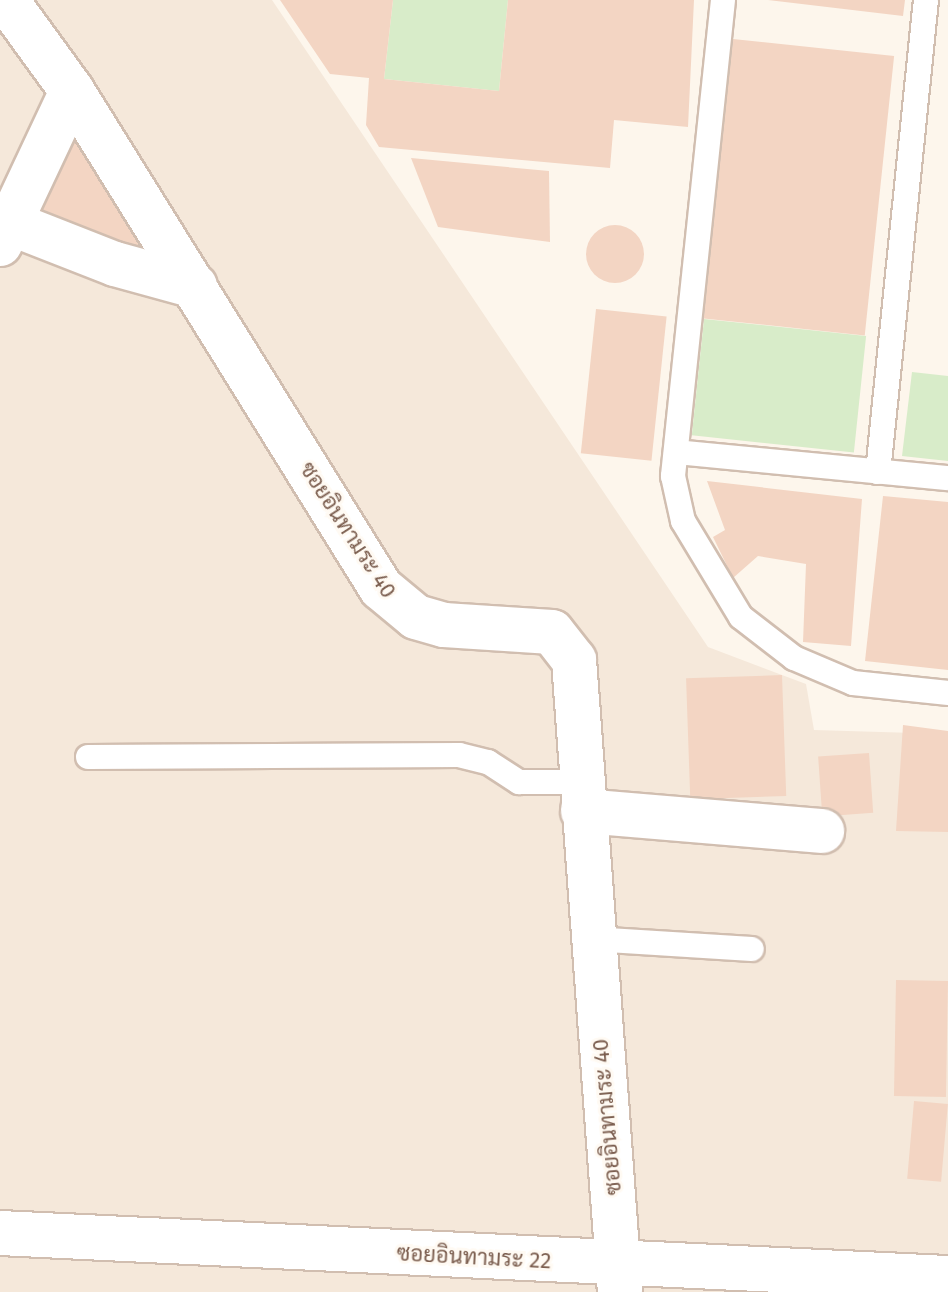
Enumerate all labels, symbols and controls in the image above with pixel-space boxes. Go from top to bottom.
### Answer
street label: ซอยอินทามระ 40 [294,457,402,603]
street label: ซอยอินทามระ 40 [587,1038,627,1196]
street label: ซอยอินทามระ 22 [396,1240,552,1274]

